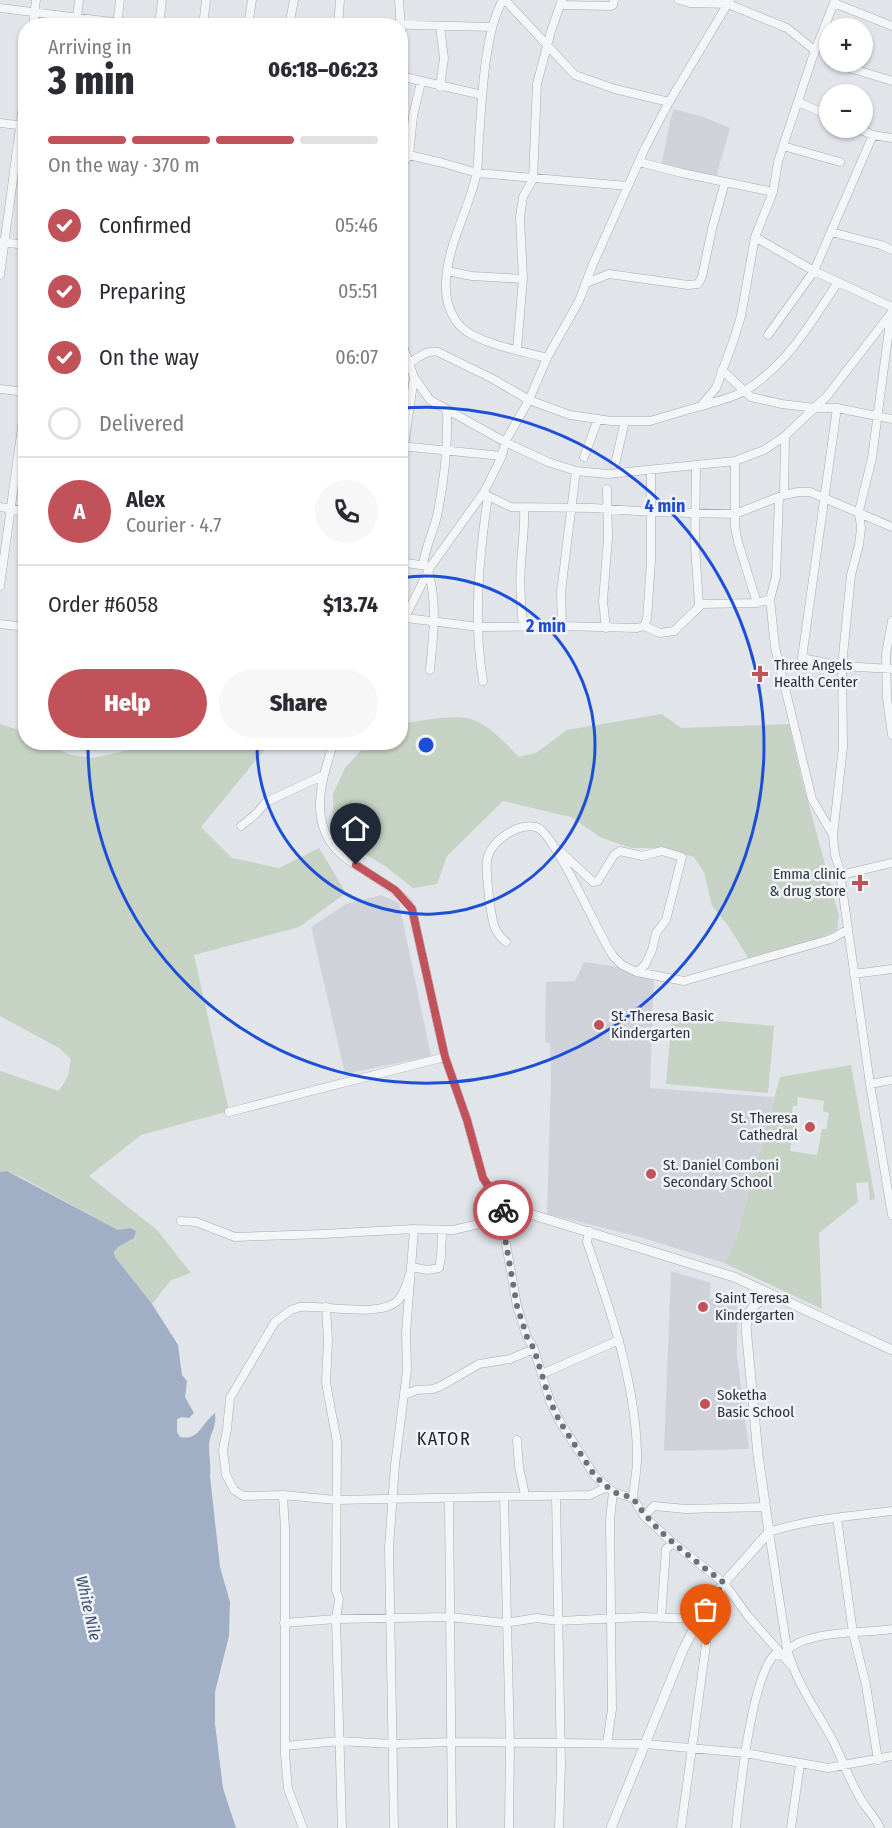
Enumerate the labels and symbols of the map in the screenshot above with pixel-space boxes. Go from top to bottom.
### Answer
text: 4 min [645,495,685,517]
text: 2 min [525,615,566,637]
place label: Three Angels Health Center [774,656,859,691]
marker: Three Angels Health Center [751,665,769,683]
centre of rings [416,735,436,755]
pin [330,803,381,865]
place label: Emma clinic & drug store [770,865,847,900]
marker: Emma clinic & drug store [851,874,869,892]
place label: St. Theresa Basic Kindergarten [611,1007,714,1042]
marker: St. Theresa Basic Kindergarten [592,1018,606,1032]
place label: St. Theresa Cathedral [731,1109,798,1144]
marker: St. Theresa Cathedral [803,1120,817,1134]
place label: St. Daniel Comboni Secondary School [663,1156,779,1191]
marker: St. Daniel Comboni Secondary School [644,1167,658,1181]
courier [473,1180,533,1240]
place label: Saint Teresa Kindergarten [715,1289,794,1324]
marker: Saint Teresa Kindergarten [696,1300,710,1314]
place label: Soketha Basic School [717,1386,794,1421]
marker: Soketha Basic School [698,1397,712,1411]
district label: KATOR [417,1428,471,1450]
water label: White Nile [72,1574,105,1643]
pin [680,1584,731,1646]

